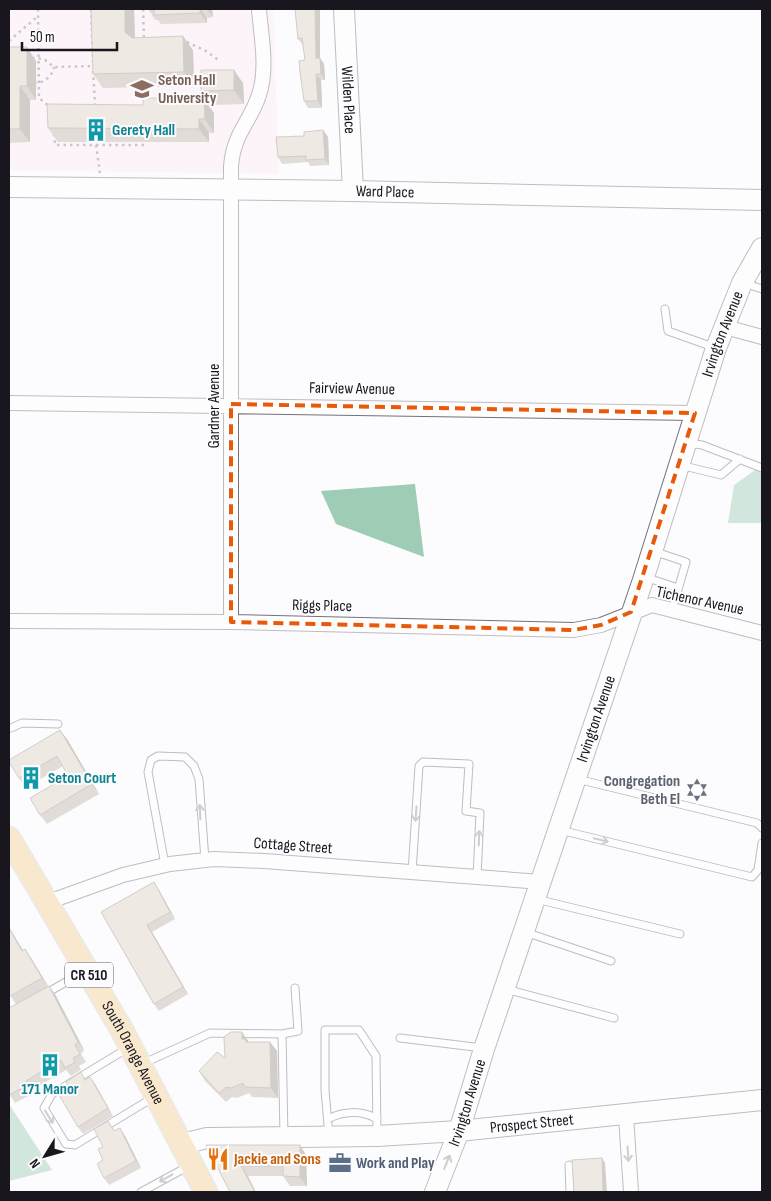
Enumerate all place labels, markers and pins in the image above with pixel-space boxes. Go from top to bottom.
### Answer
place label: Seton Hall University [158,71,217,108]
school or university icon: Seton Hall University [129,76,155,102]
building icon: Gerety Hall [83,117,109,143]
place label: Gerety Hall [112,121,175,140]
building icon: Seton Court [18,765,44,791]
place label: Seton Court [48,769,116,788]
place label: Congregation Beth El [604,772,680,809]
synagogue icon: Congregation Beth El [684,777,710,803]
building icon: 171 Manor [37,1052,63,1078]
place label: 171 Manor [21,1080,79,1099]
restaurant icon: Jackie and Sons [205,1146,231,1172]
place label: Jackie and Sons [233,1150,321,1169]
office icon: Work and Play [327,1150,353,1176]
place label: Work and Play [356,1154,435,1173]

